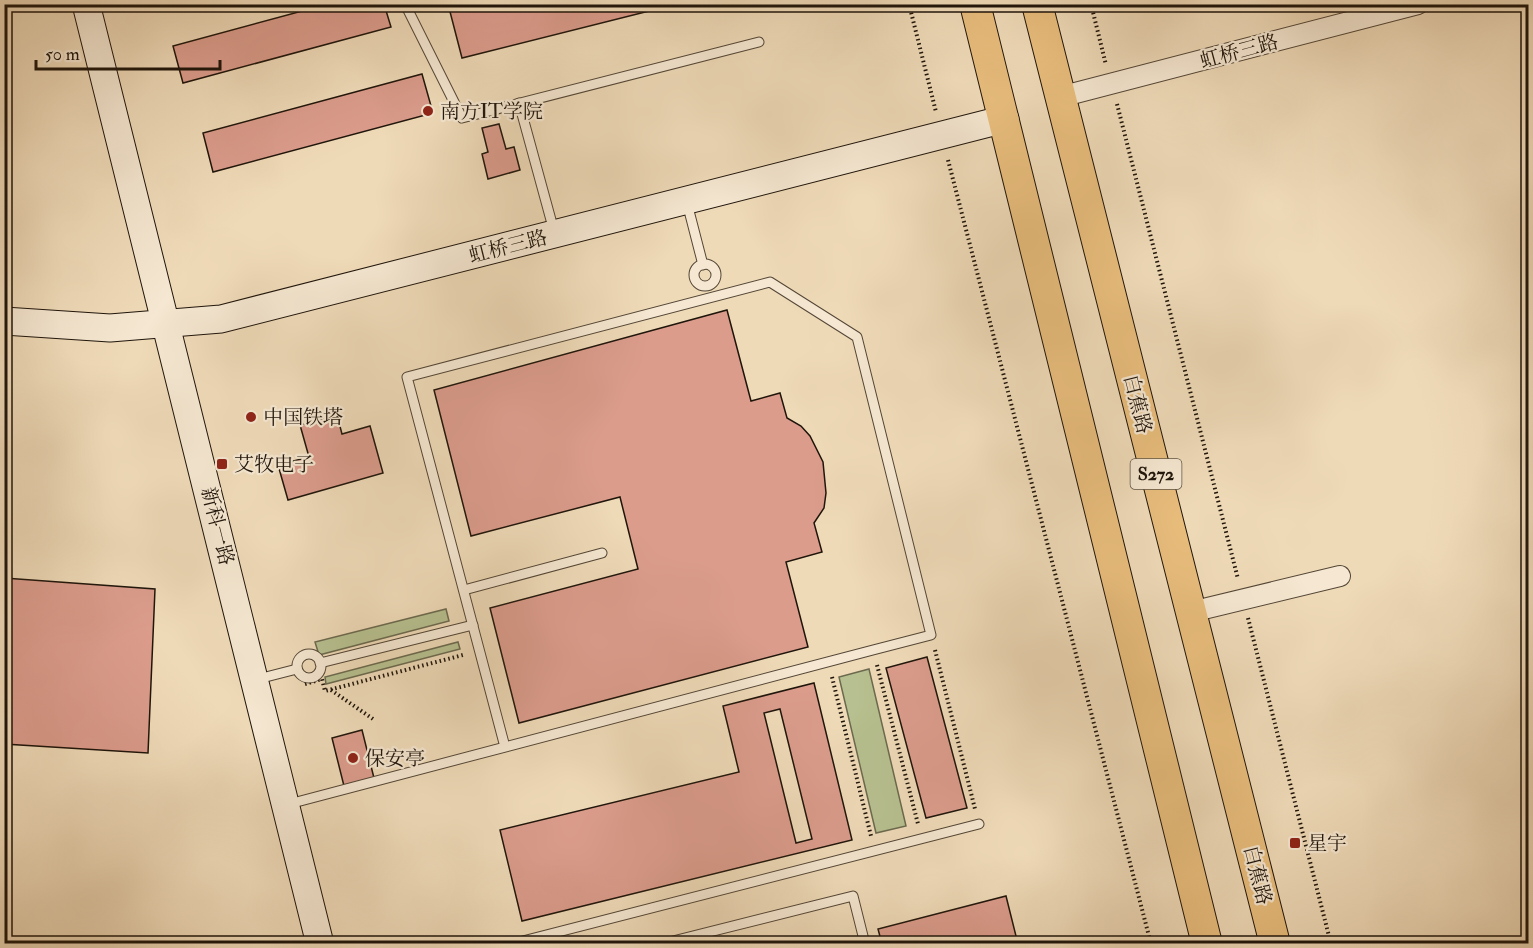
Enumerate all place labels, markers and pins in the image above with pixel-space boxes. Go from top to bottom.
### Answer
place label: 南方IT学院 [440,99,543,124]
marker: 南方IT学院 [421,104,435,118]
place label: 中国铁塔 [263,405,343,430]
marker: 中国铁塔 [244,410,258,424]
place label: 艾牧电子 [234,452,314,477]
marker: 艾牧电子 [215,457,229,471]
place label: 保安亭 [365,746,425,771]
marker: 保安亭 [346,751,360,765]
place label: 星宇 [1307,831,1347,856]
marker: 星宇 [1288,836,1302,850]

